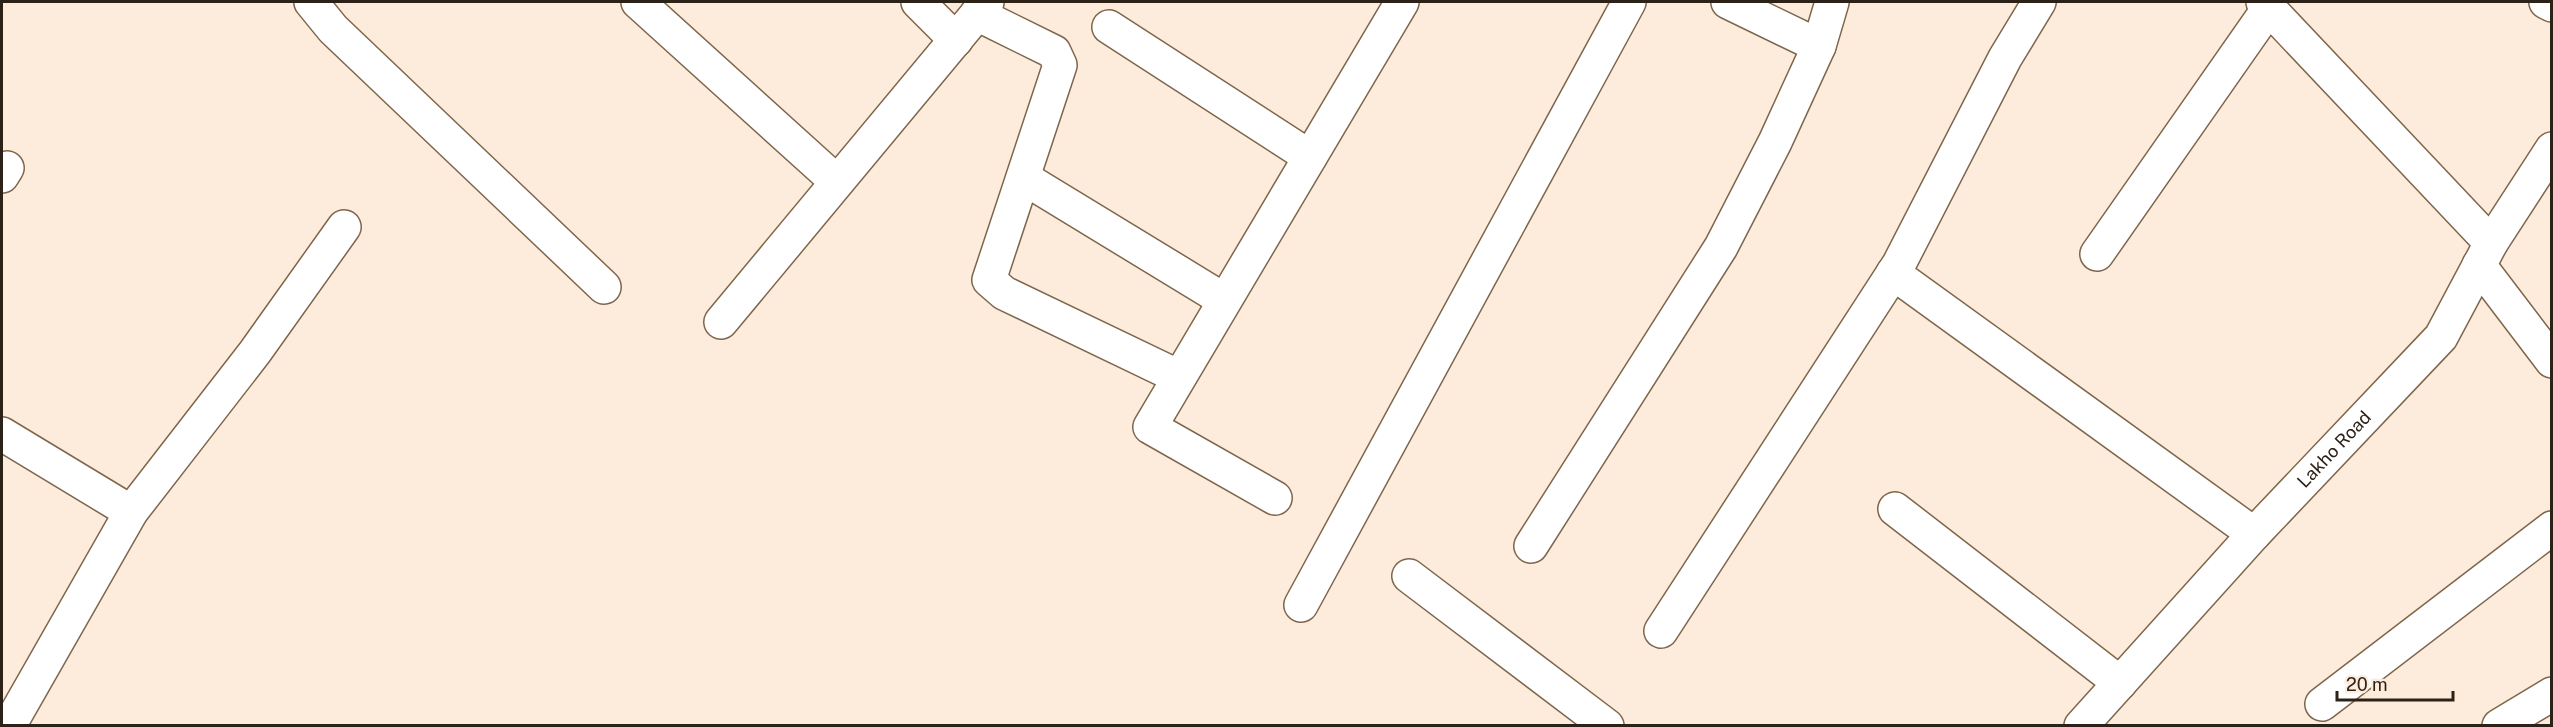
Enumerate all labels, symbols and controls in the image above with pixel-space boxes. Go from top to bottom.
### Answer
street label: Lakho Road [2293,406,2375,492]
scale bar [2337,664,2452,702]
text: 20 m [2346,674,2388,695]

